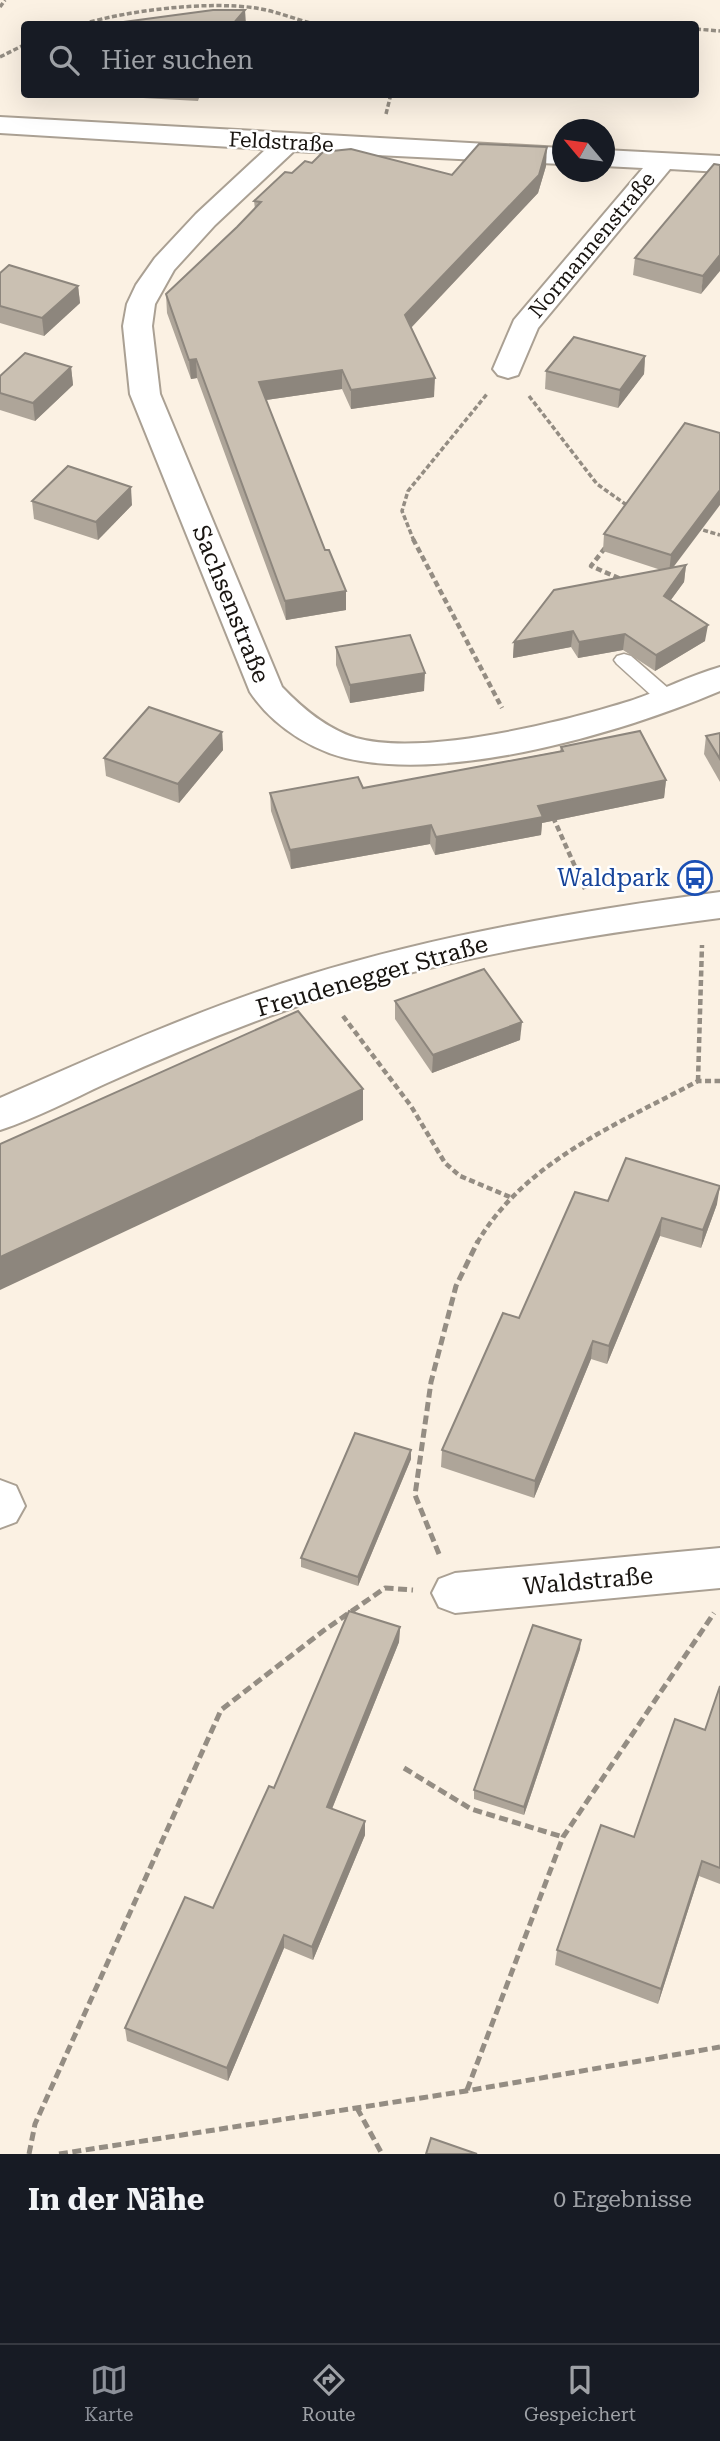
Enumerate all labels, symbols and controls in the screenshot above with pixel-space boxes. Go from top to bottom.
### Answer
search box [21,21,699,98]
icon: search [45,41,83,79]
text: Hier suchen [101,45,253,75]
north arrow [552,119,615,182]
street label: Feldstraße [228,127,334,157]
street label: Normannenstraße [524,167,660,323]
street label: Sachsenstraße [187,521,275,687]
bus stop icon: Waldpark [676,859,714,897]
place label: Waldpark [557,864,670,892]
street label: Freudenegger Straße [253,930,491,1022]
street label: Waldstraße [522,1561,654,1601]
text: In der Nähe [28,2182,204,2217]
text: 0 Ergebnisse [553,2186,692,2213]
tab: Karte [84,2361,133,2426]
tab: Route [302,2361,356,2426]
tab: Gespeichert [524,2361,636,2426]

